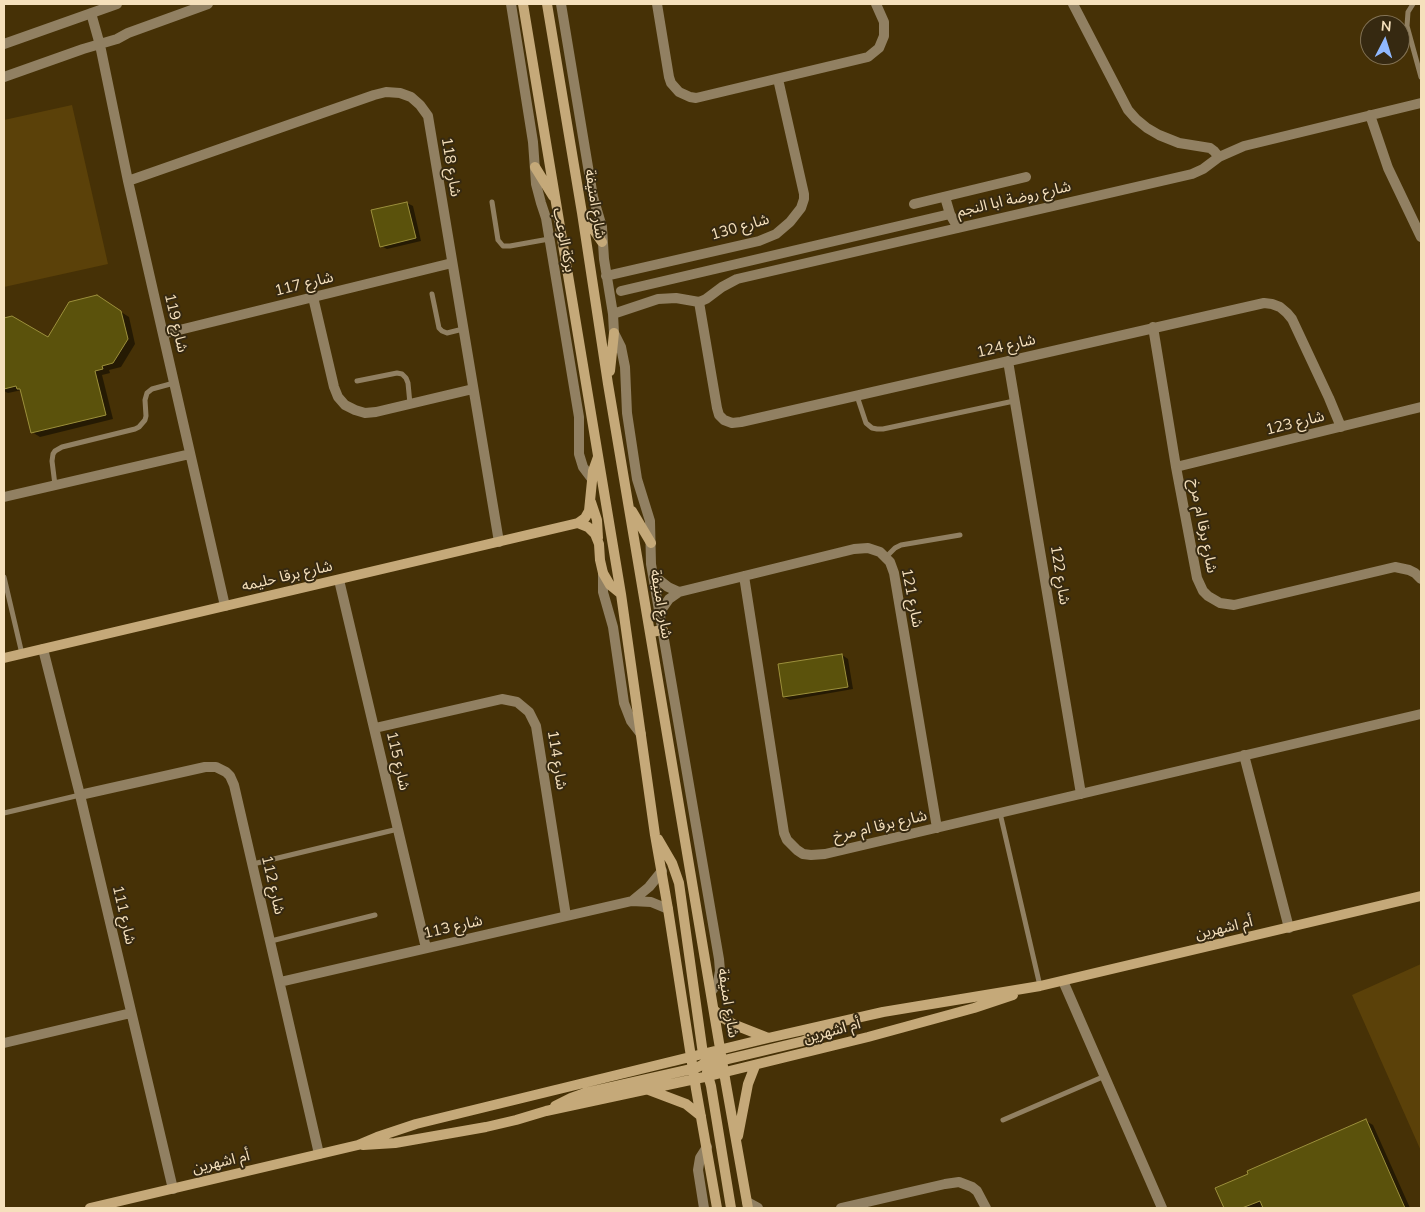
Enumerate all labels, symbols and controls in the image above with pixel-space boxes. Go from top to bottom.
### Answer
north arrow [1360,15,1410,65]
text: N [1380,17,1392,35]
street label: شارع 118 [437,136,465,198]
street label: شارع امنيفة [581,168,609,240]
street label: شارع روضة ابا النجم [955,177,1073,221]
street label: بركة الوعب [549,206,579,274]
street label: شارع 130 [709,210,771,244]
street label: شارع 117 [273,268,335,300]
street label: شارع 119 [160,292,192,354]
street label: شارع 124 [975,330,1037,362]
street label: شارع 123 [1264,407,1326,439]
street label: شارع برقا ام مرخ [1185,477,1221,575]
street label: شارع 122 [1046,544,1074,606]
street label: شارع برقا حليمه [240,557,334,595]
street label: شارع 121 [897,567,927,629]
street label: شارع امنيفة [646,568,676,640]
street label: شارع 114 [543,729,571,791]
street label: شارع 115 [382,730,414,792]
street label: شارع برقا ام مرخ [831,806,929,846]
street label: شارع 112 [257,854,289,916]
street label: شارع 111 [108,884,140,946]
street label: شارع 113 [422,911,484,943]
street label: أم اشهرين [1193,913,1255,943]
street label: شارع امنيفة [714,967,742,1039]
street label: أم اشهرين [801,1015,863,1047]
street label: أم اشهرين [190,1147,252,1177]

